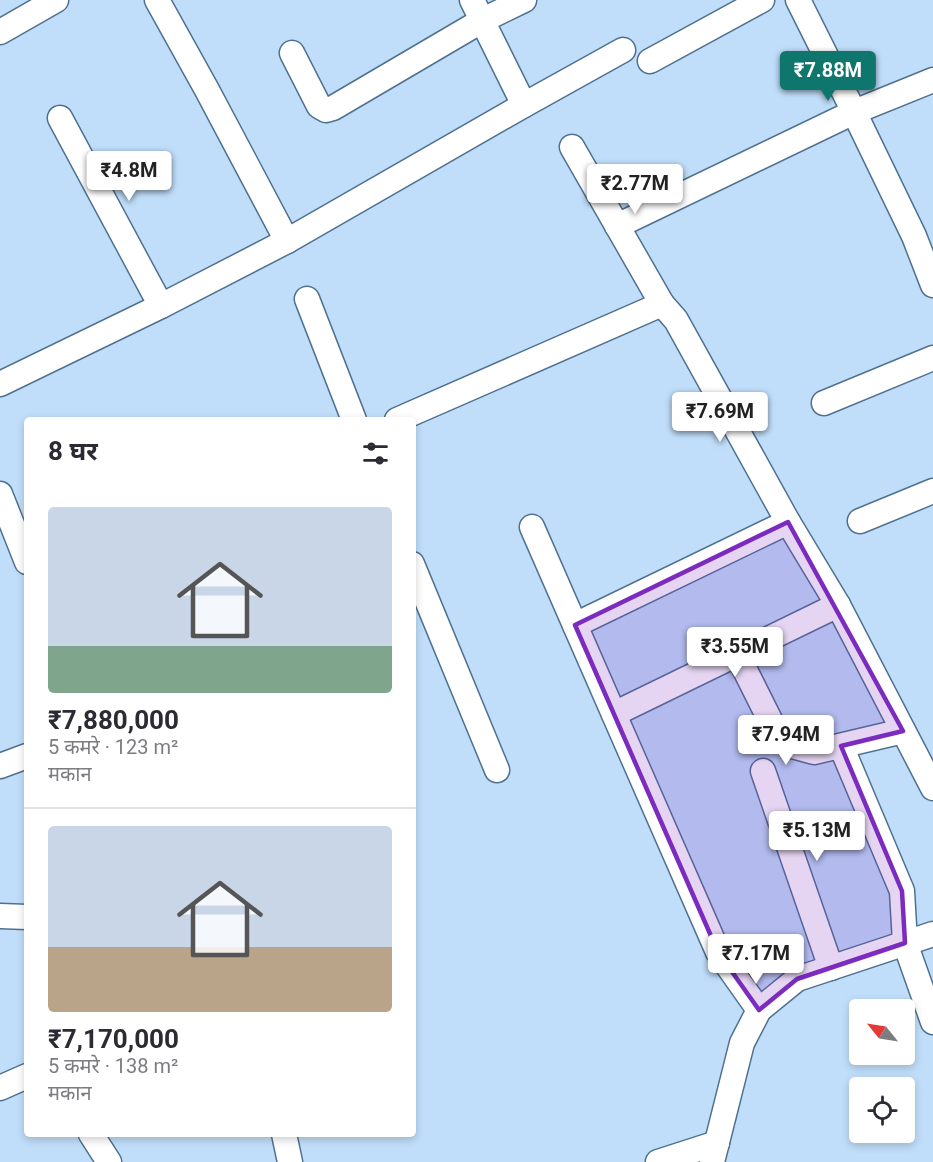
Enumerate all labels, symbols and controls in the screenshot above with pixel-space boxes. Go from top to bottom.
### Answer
pin: ₹7.88M [779,51,877,102]
text: ₹7.88M [794,58,862,82]
pin: ₹4.8M [87,151,171,202]
text: ₹4.8M [101,158,157,182]
pin: ₹2.77M [586,164,684,215]
text: ₹2.77M [601,171,669,195]
pin: ₹7.69M [671,392,769,443]
text: ₹7.69M [686,399,754,423]
text: 8 घर [48,436,98,466]
icon: filters [359,437,392,470]
icon: home [166,546,274,654]
pin: ₹3.55M [686,627,784,678]
text: ₹3.55M [701,634,769,658]
text: ₹7,880,000 [48,705,179,735]
pin: ₹7.94M [737,715,835,766]
text: ₹7.94M [752,722,820,746]
text: 5 कमरे · 123 m² [48,735,178,759]
text: मकान [48,762,92,786]
pin: ₹5.13M [768,811,866,862]
text: ₹5.13M [783,818,851,842]
icon: home [166,865,274,973]
pin: ₹7.17M [707,934,805,985]
text: ₹7.17M [722,941,790,965]
north arrow [849,999,915,1065]
map controls [849,999,915,1143]
text: ₹7,170,000 [48,1024,179,1054]
text: 5 कमरे · 138 m² [48,1054,178,1078]
button: locate [849,1077,915,1143]
text: मकान [48,1081,92,1105]

